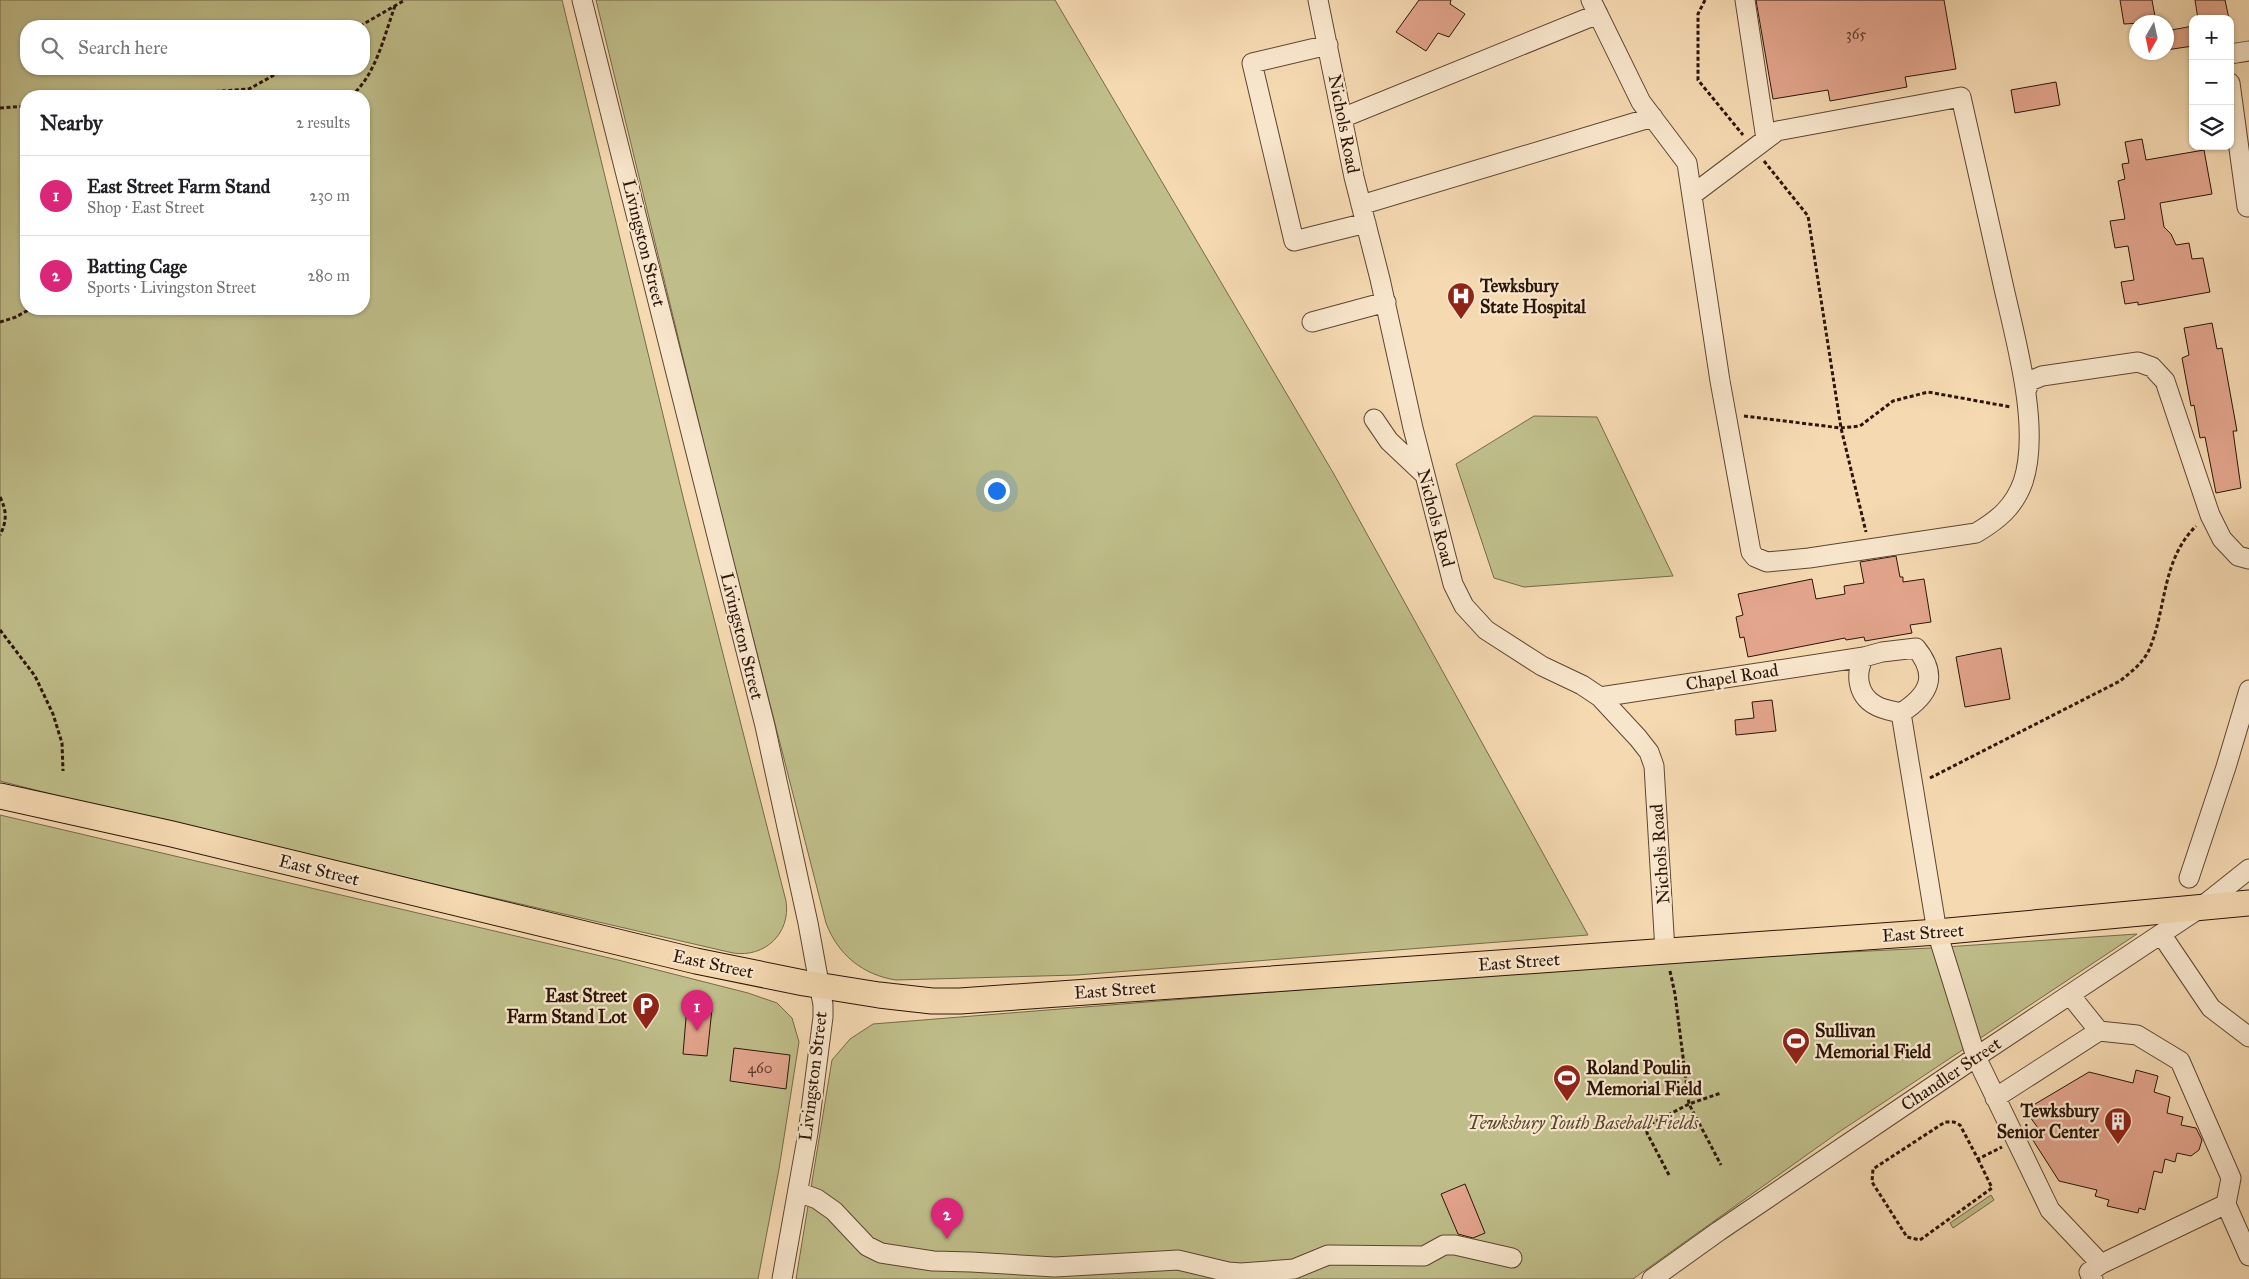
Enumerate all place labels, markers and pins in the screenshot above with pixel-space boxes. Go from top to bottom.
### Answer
place label: Tewksbury State Hospital [1479,275,1587,319]
hospital icon: Tewksbury State Hospital [1446,281,1476,320]
place label: East Street Farm Stand Lot [506,985,628,1028]
pin: 1 [681,990,713,1031]
parking icon: East Street Farm Stand Lot [631,991,661,1030]
place label: Sullivan Memorial Field [1815,1020,1932,1063]
sports icon: Sullivan Memorial Field [1781,1026,1811,1065]
place label: Roland Poulin Memorial Field [1586,1057,1703,1100]
sports icon: Roland Poulin Memorial Field [1552,1063,1582,1102]
place label: Tewksbury Senior Center [1997,1100,2101,1143]
building icon: Tewksbury Senior Center [2103,1106,2133,1145]
pin: 2 [931,1198,963,1239]

